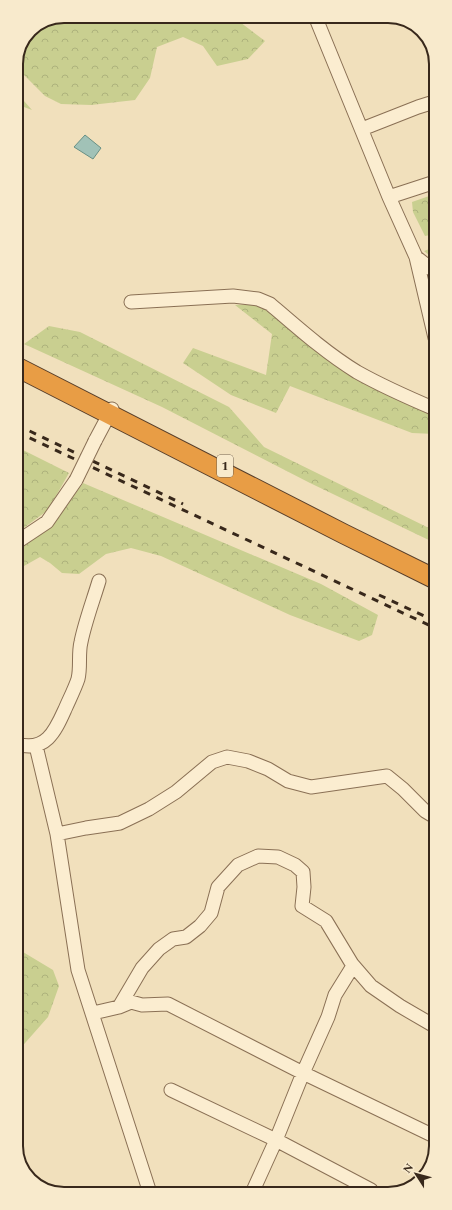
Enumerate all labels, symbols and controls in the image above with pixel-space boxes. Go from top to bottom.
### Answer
road number: 1 [217,455,233,477]
north arrow [396,1154,436,1194]
text: N [399,1160,418,1177]

